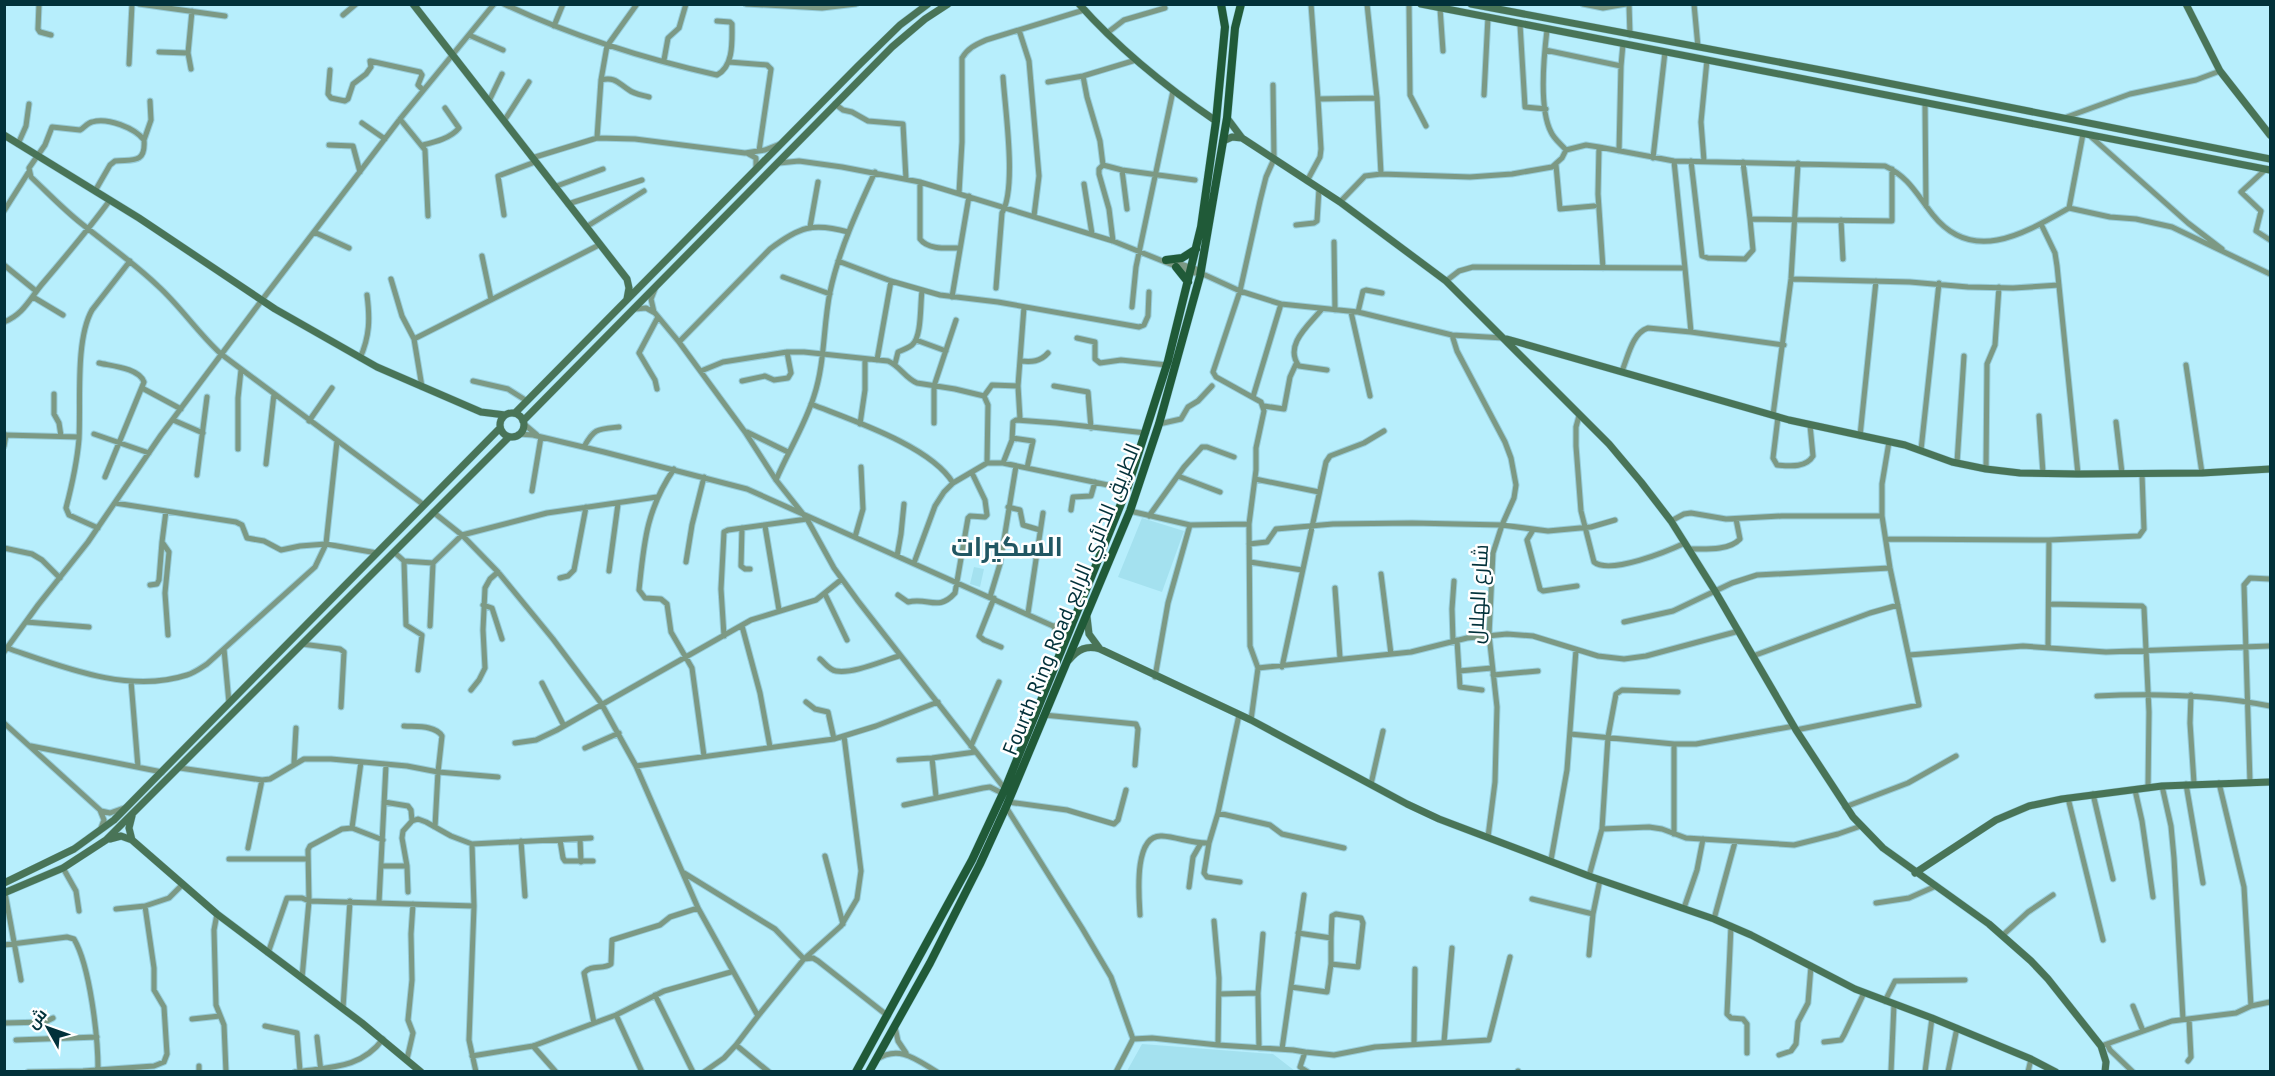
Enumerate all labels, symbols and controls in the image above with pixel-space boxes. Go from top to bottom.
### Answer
street label: Fourth Ring Road الطريق الدائري الرابع [996,439,1149,760]
district label: السكيرات [951,529,1063,563]
street label: شارع الهلال [1462,544,1495,645]
north arrow [18,998,78,1058]
text: ش [22,1004,51,1033]

